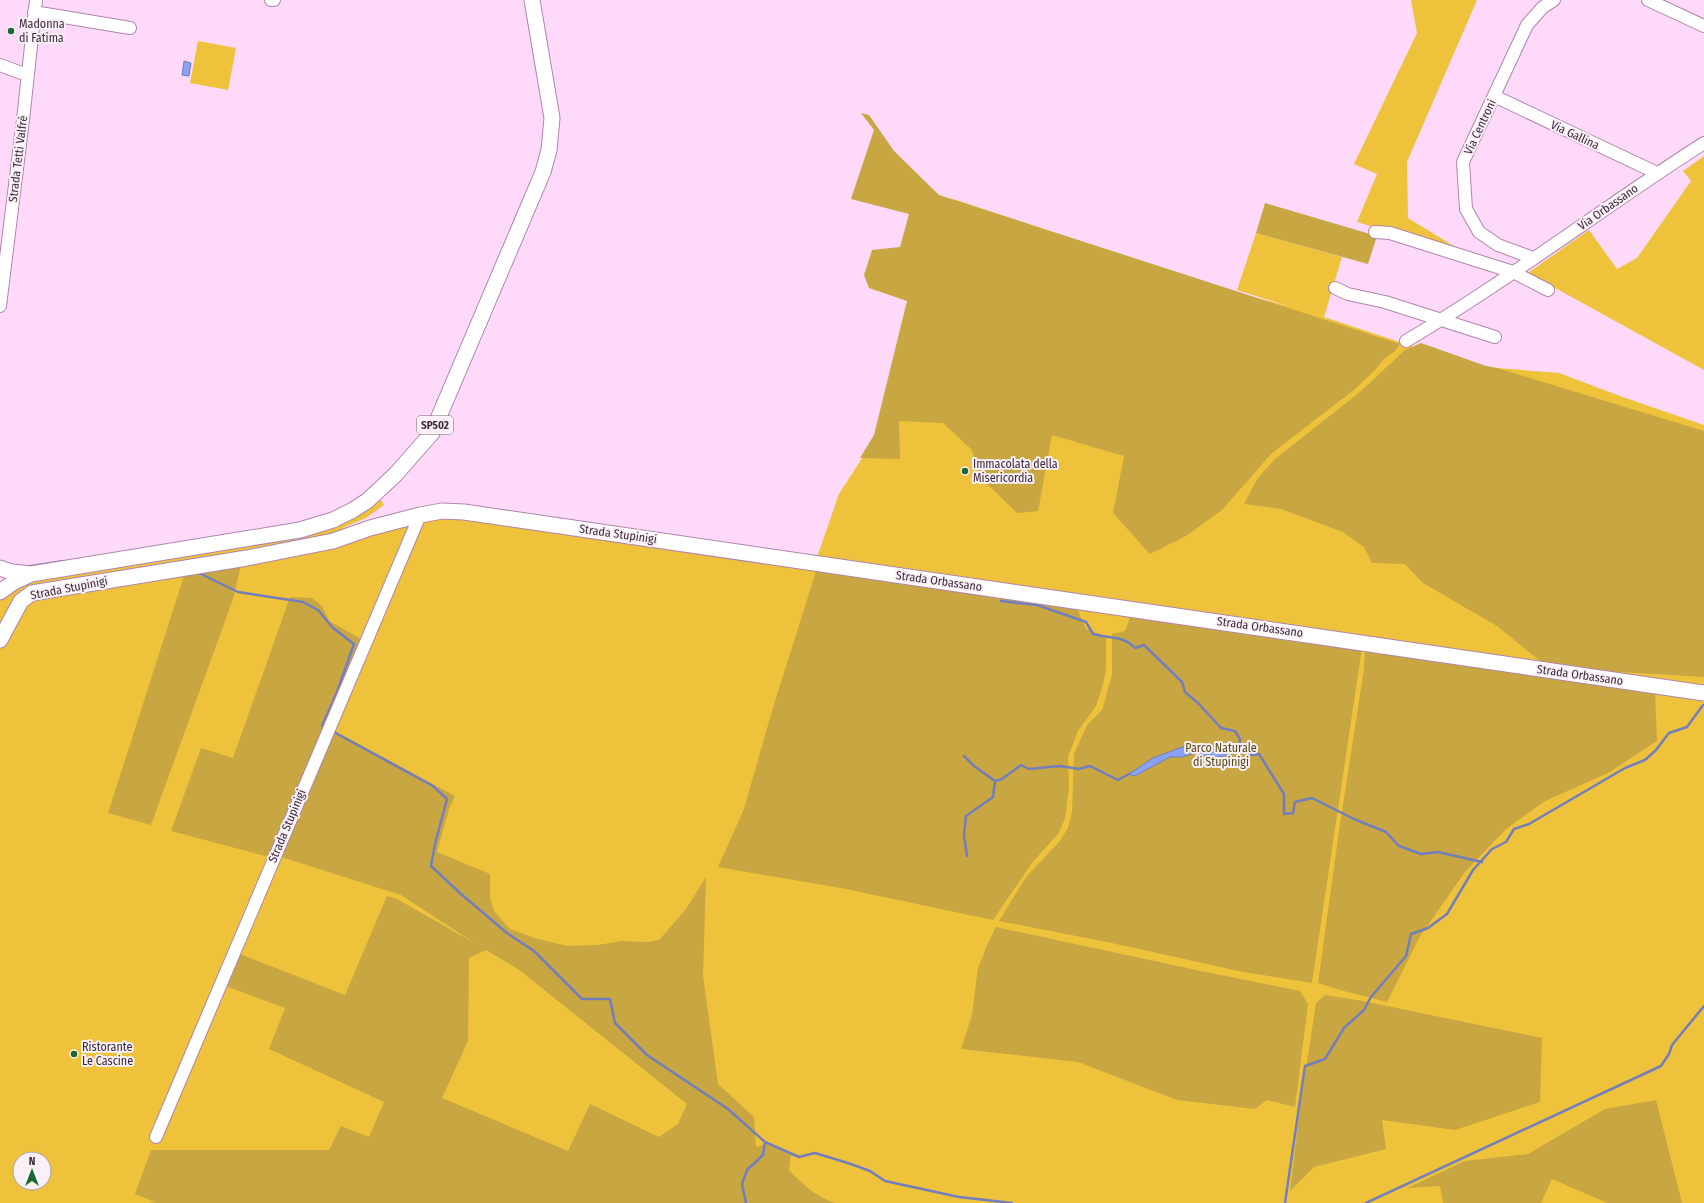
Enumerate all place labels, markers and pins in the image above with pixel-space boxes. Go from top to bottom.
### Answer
place label: Madonna di Fatima [19,17,65,45]
marker: Madonna di Fatima [6,26,16,36]
place label: Immacolata della Misericordia [973,457,1058,485]
marker: Immacolata della Misericordia [960,466,970,476]
place label: Ristorante Le Cascine [82,1040,133,1068]
marker: Ristorante Le Cascine [69,1049,79,1059]

